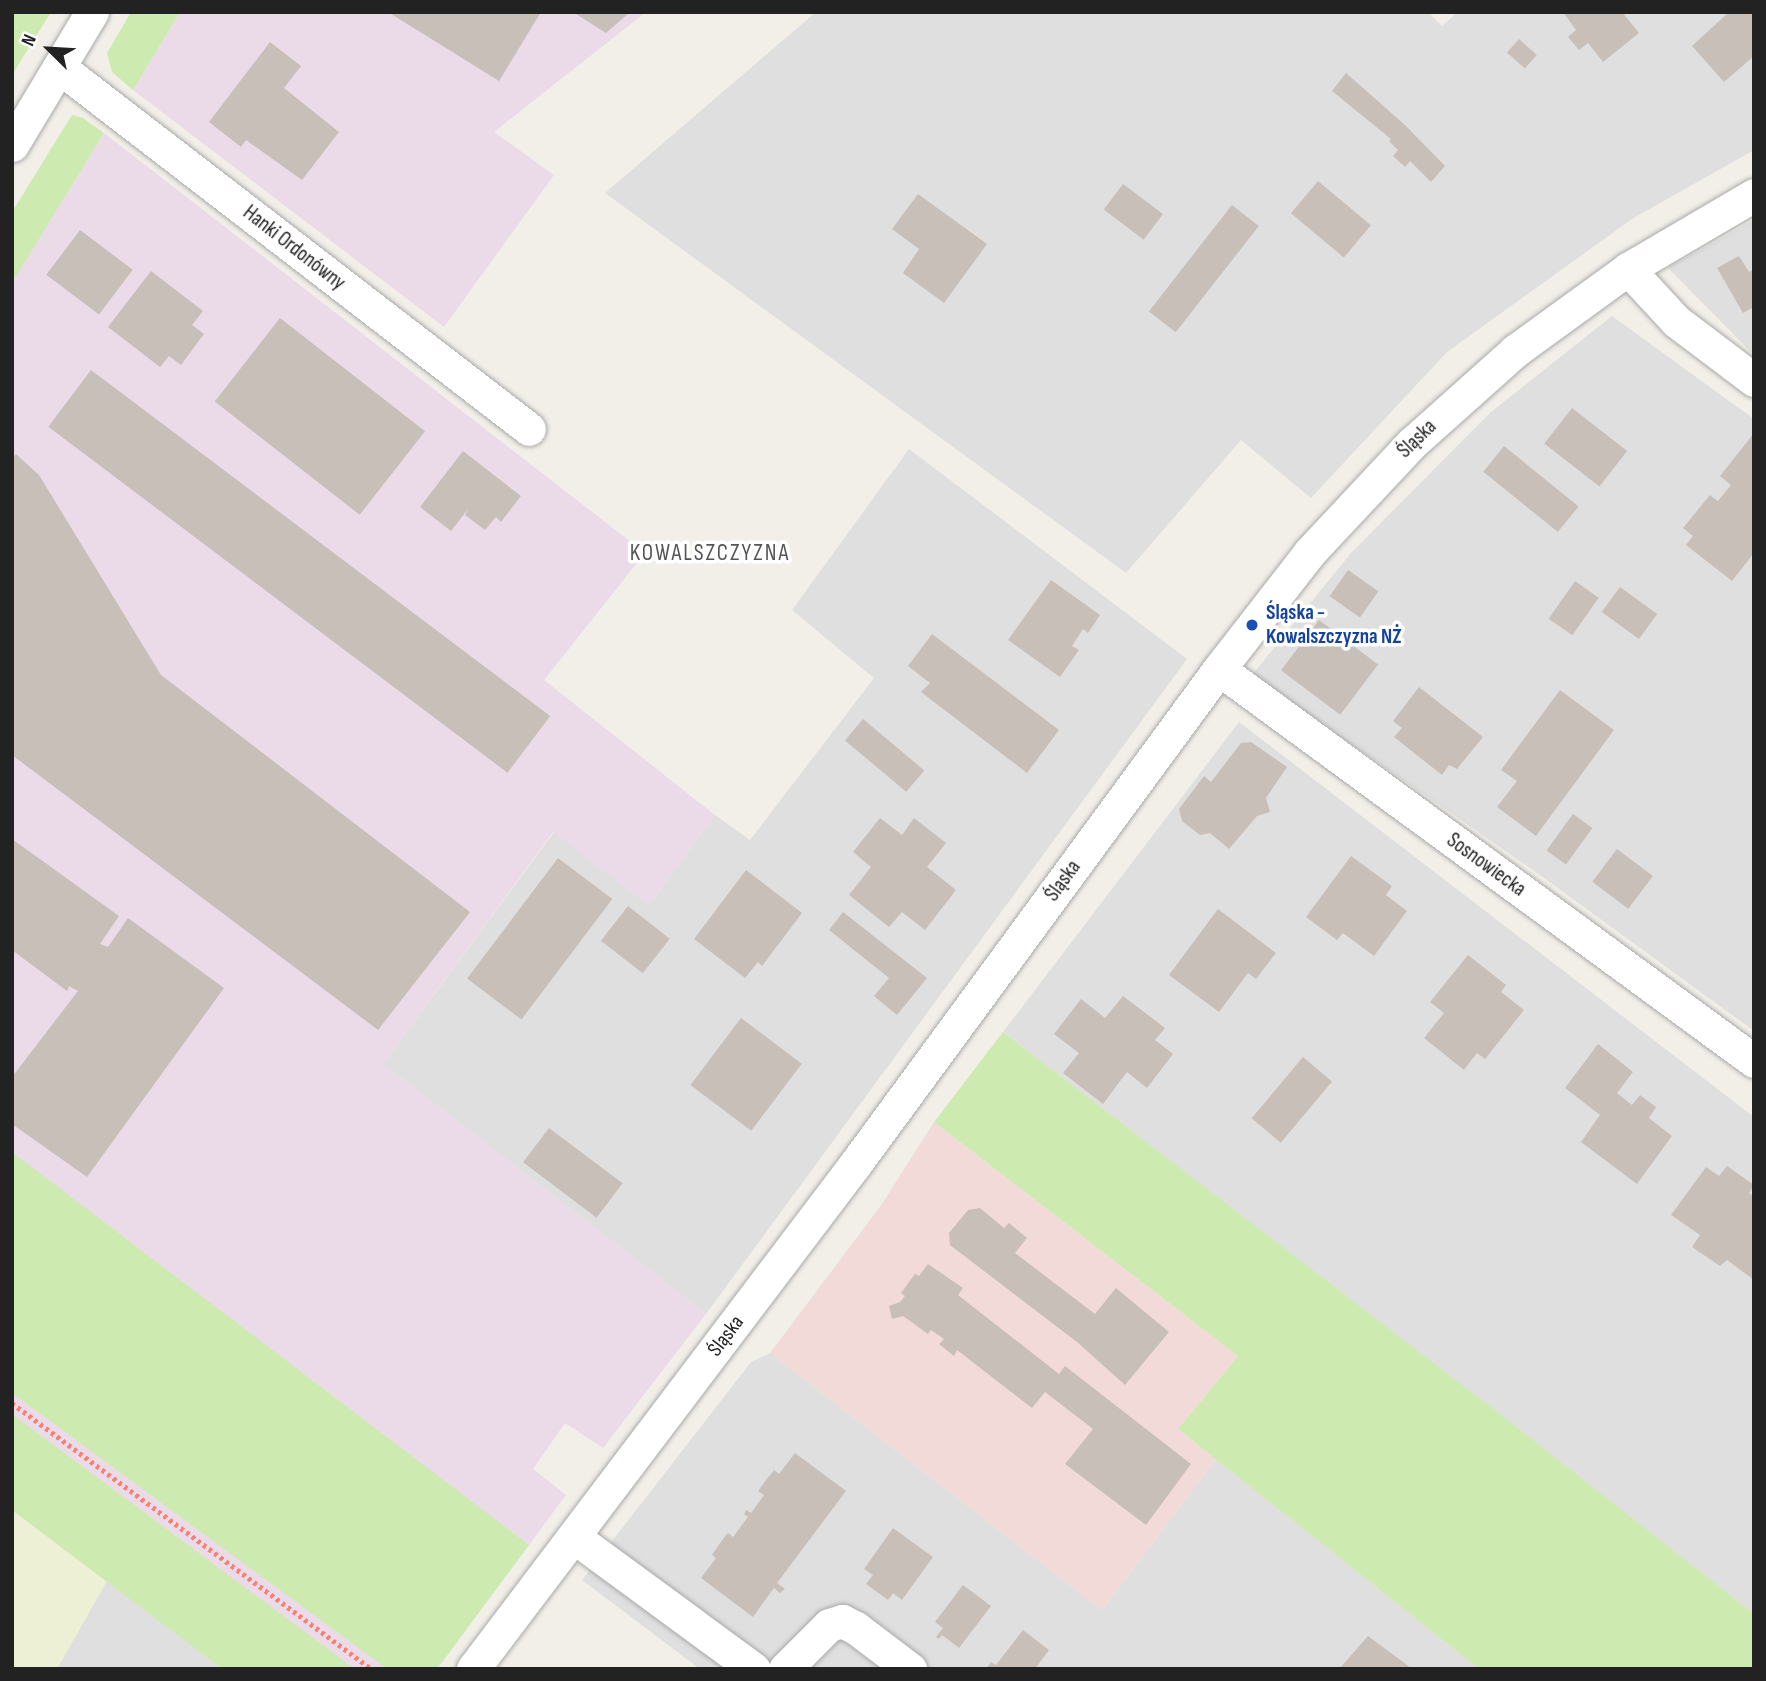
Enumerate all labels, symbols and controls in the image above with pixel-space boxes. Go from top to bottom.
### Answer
north arrow [14,14,84,84]
text: N [17,31,42,50]
street label: Hanki Ordonówny [238,200,350,296]
street label: Śląska [1392,414,1442,464]
district label: KOWALSZCZYZNA [631,539,789,567]
place label: Śląska - Kowalszczyzna NŻ [1266,600,1401,650]
marker: Śląska - Kowalszczyzna NŻ [1244,617,1260,633]
street label: Sosnowiecka [1442,828,1530,902]
street label: Śląska [1040,856,1086,906]
street label: Śląska [703,1311,749,1361]

